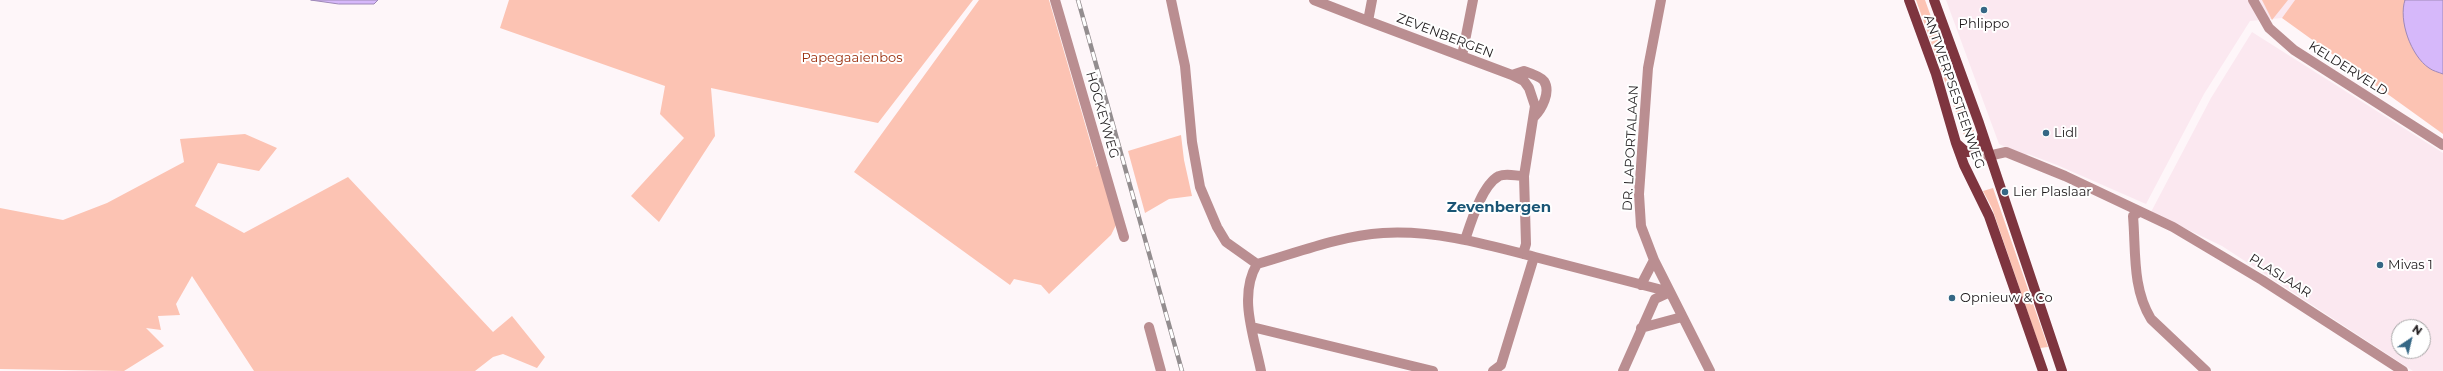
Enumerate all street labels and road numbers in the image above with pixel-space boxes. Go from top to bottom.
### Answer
street label: ZEVENBERGEN [1394,10,1496,62]
street label: ANTWERPSESTEENWEG [1920,13,1988,171]
street label: KELDERVELD [2306,38,2390,100]
street label: HOCKEYWEG [1082,70,1122,160]
street label: DR. LAPORTALAAN [1620,85,1642,211]
street label: PLASLAAR [2246,251,2314,301]

